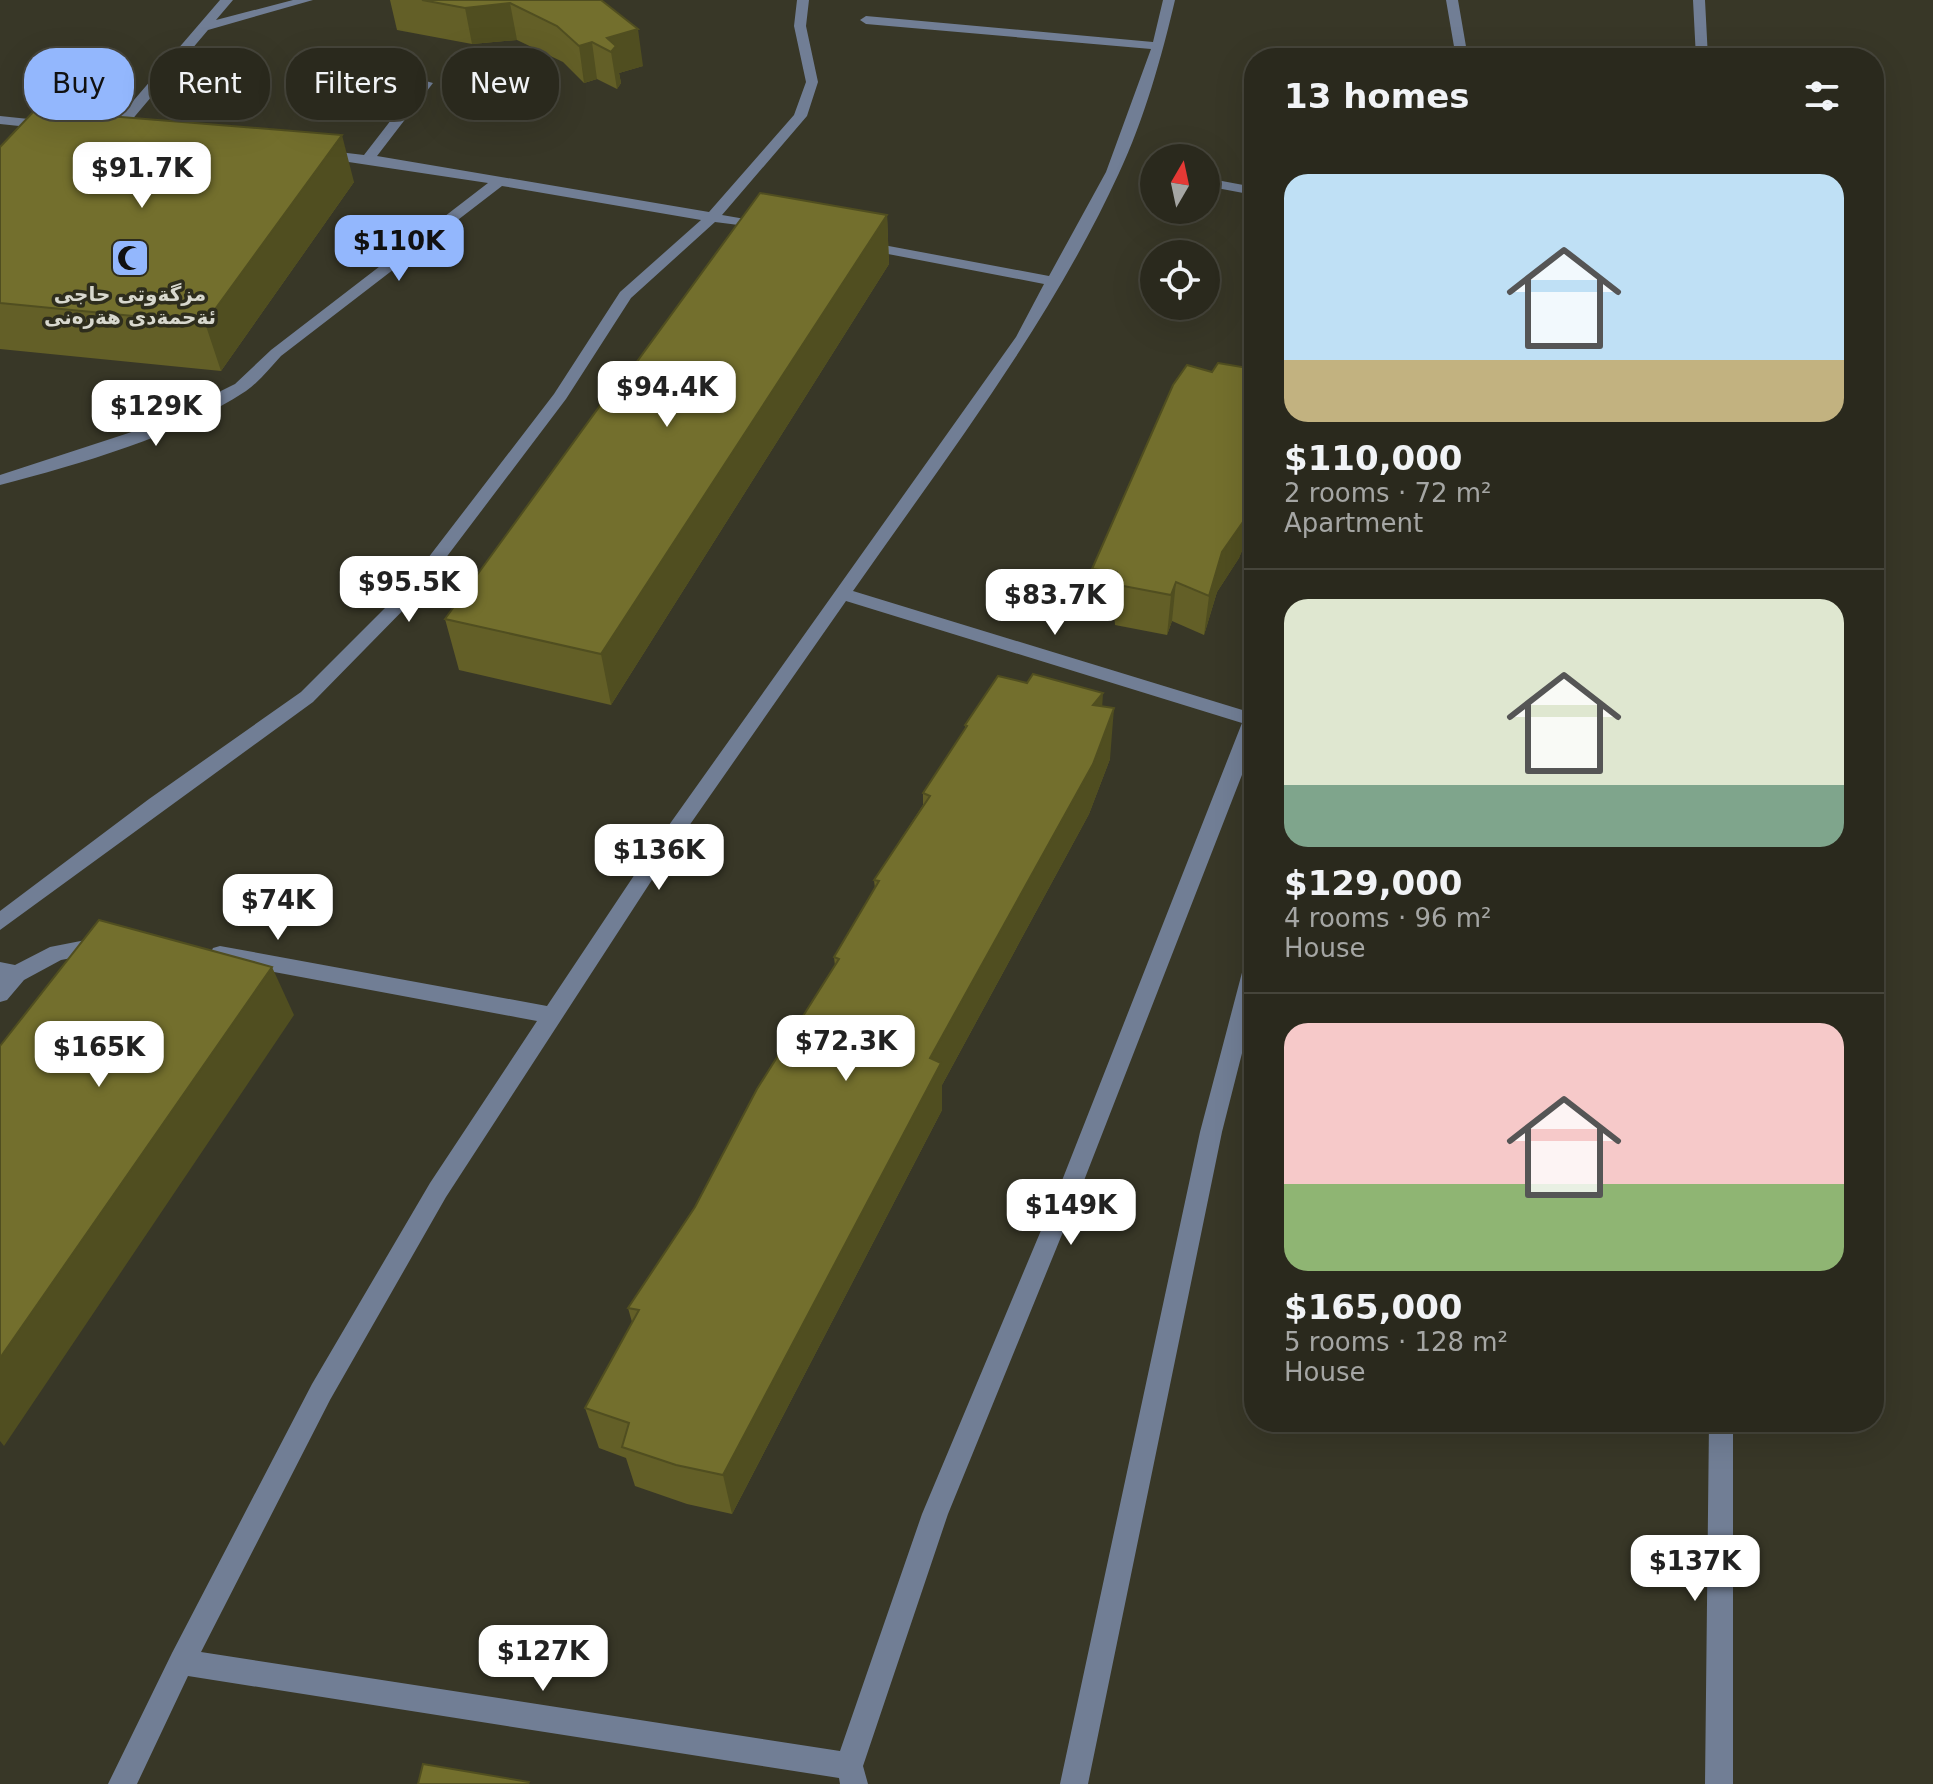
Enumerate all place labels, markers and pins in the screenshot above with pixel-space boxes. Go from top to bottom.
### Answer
pin: $91.7K [77,142,207,210]
pin: $110K [343,215,455,283]
mosque icon: مزگةوتی حاجی ئةحمةدی هةرەنی [109,237,151,279]
place label: مزگةوتی حاجی ئةحمةدی هةرەنی [44,282,216,329]
pin: $94.4K [602,361,732,429]
pin: $129K [100,380,212,448]
pin: $95.5K [344,556,474,624]
pin: $83.7K [990,569,1120,637]
pin: $136K [603,824,715,892]
pin: $74K [231,874,325,942]
pin: $72.3K [781,1015,911,1083]
pin: $165K [43,1021,155,1089]
pin: $149K [1015,1179,1127,1247]
pin: $137K [1639,1535,1751,1603]
pin: $127K [487,1625,599,1693]

